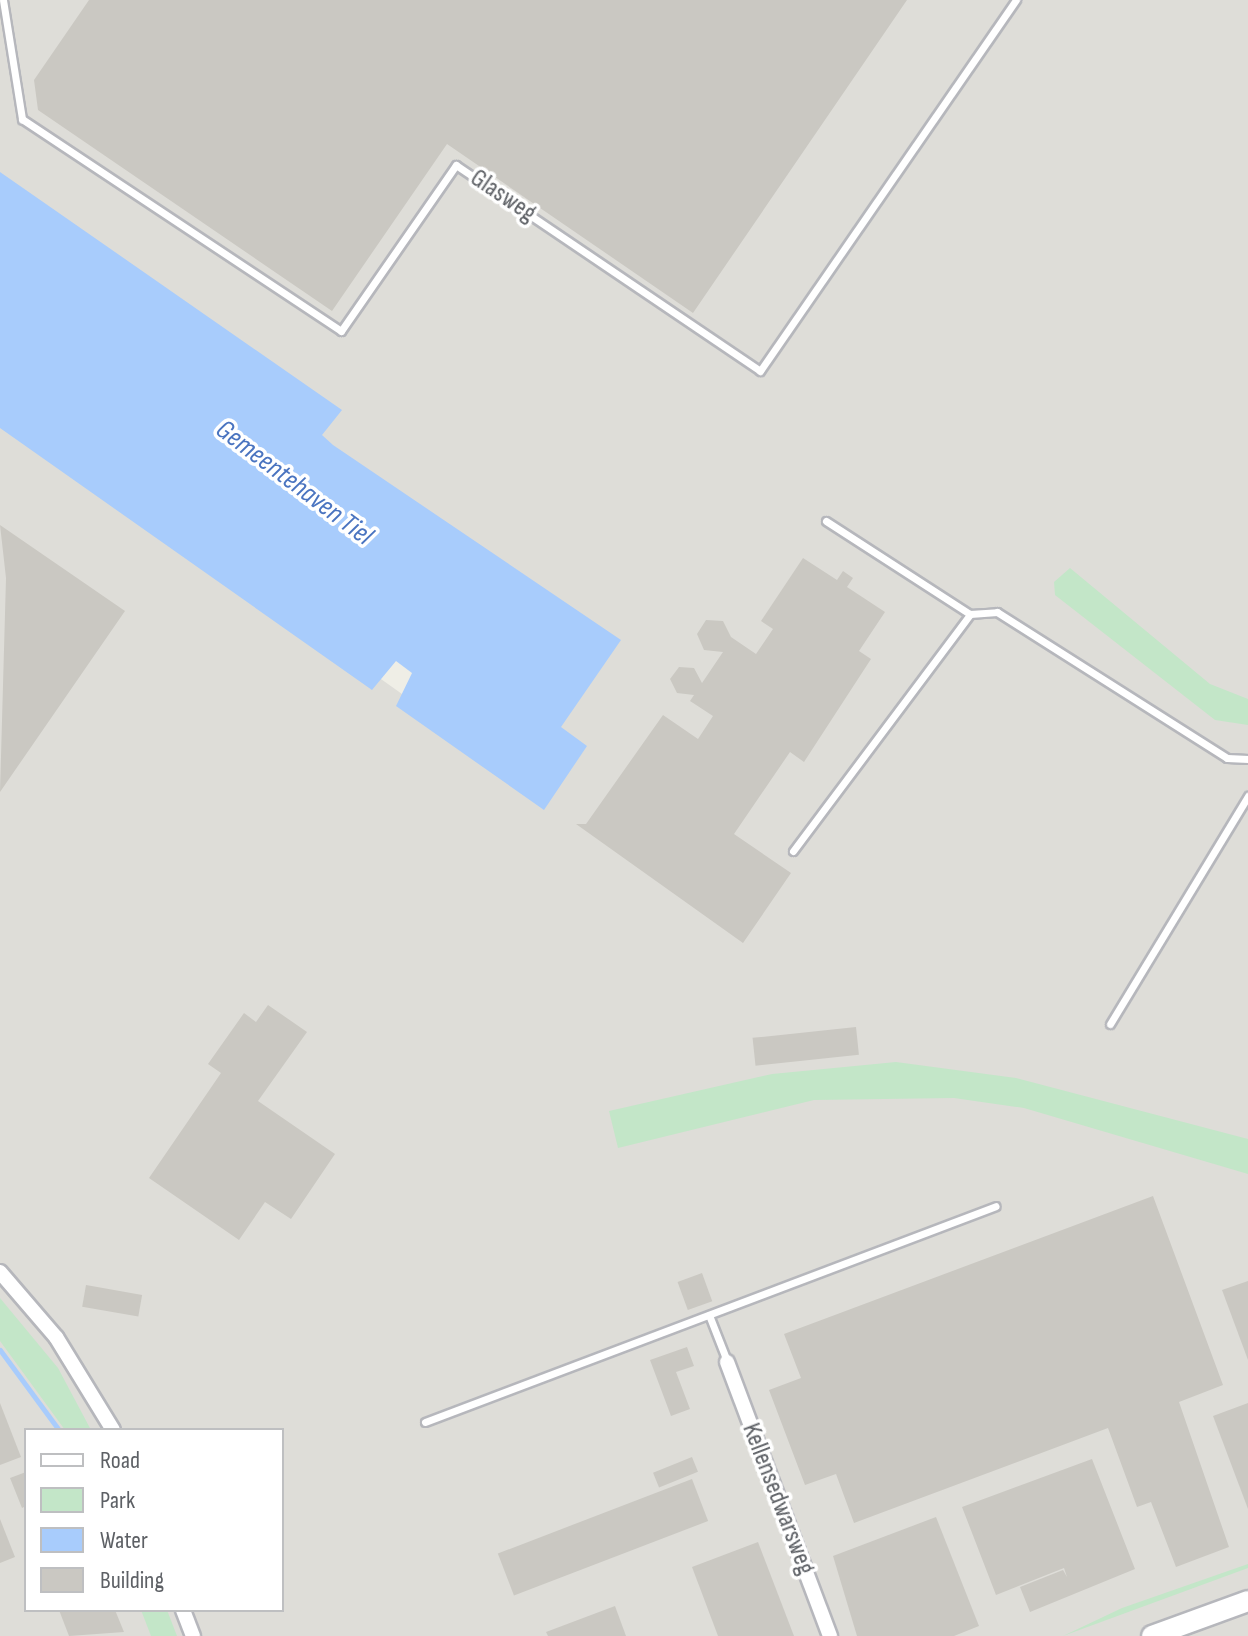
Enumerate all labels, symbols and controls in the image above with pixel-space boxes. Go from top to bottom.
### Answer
street label: Glasweg [464,163,542,229]
water label: Gemeentehaven Tiel [209,413,379,553]
street label: Kellensedwarsweg [735,1419,821,1579]
legend [24,1428,284,1612]
text: Road [100,1446,140,1475]
text: Park [100,1486,135,1515]
text: Water [100,1526,148,1555]
text: Building [100,1566,164,1595]

